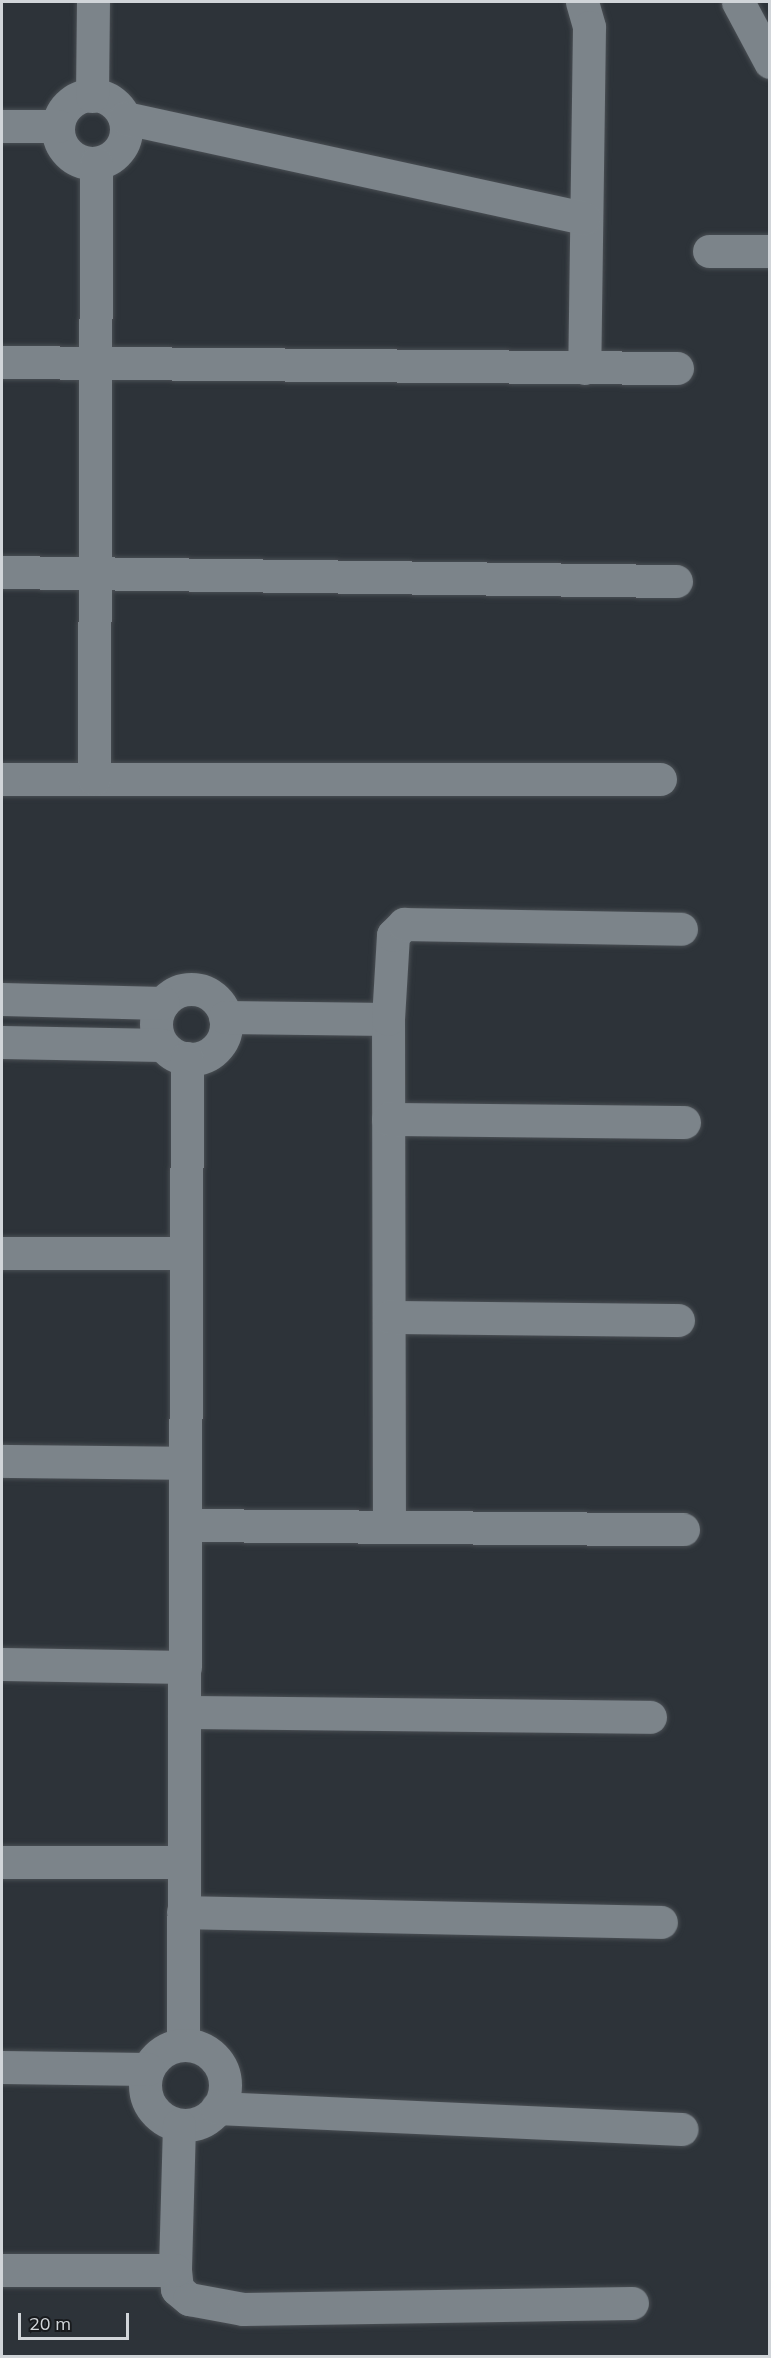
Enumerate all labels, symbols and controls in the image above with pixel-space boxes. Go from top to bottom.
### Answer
scale bar [21,2301,132,2339]
text: 20 m [29,2312,71,2335]

